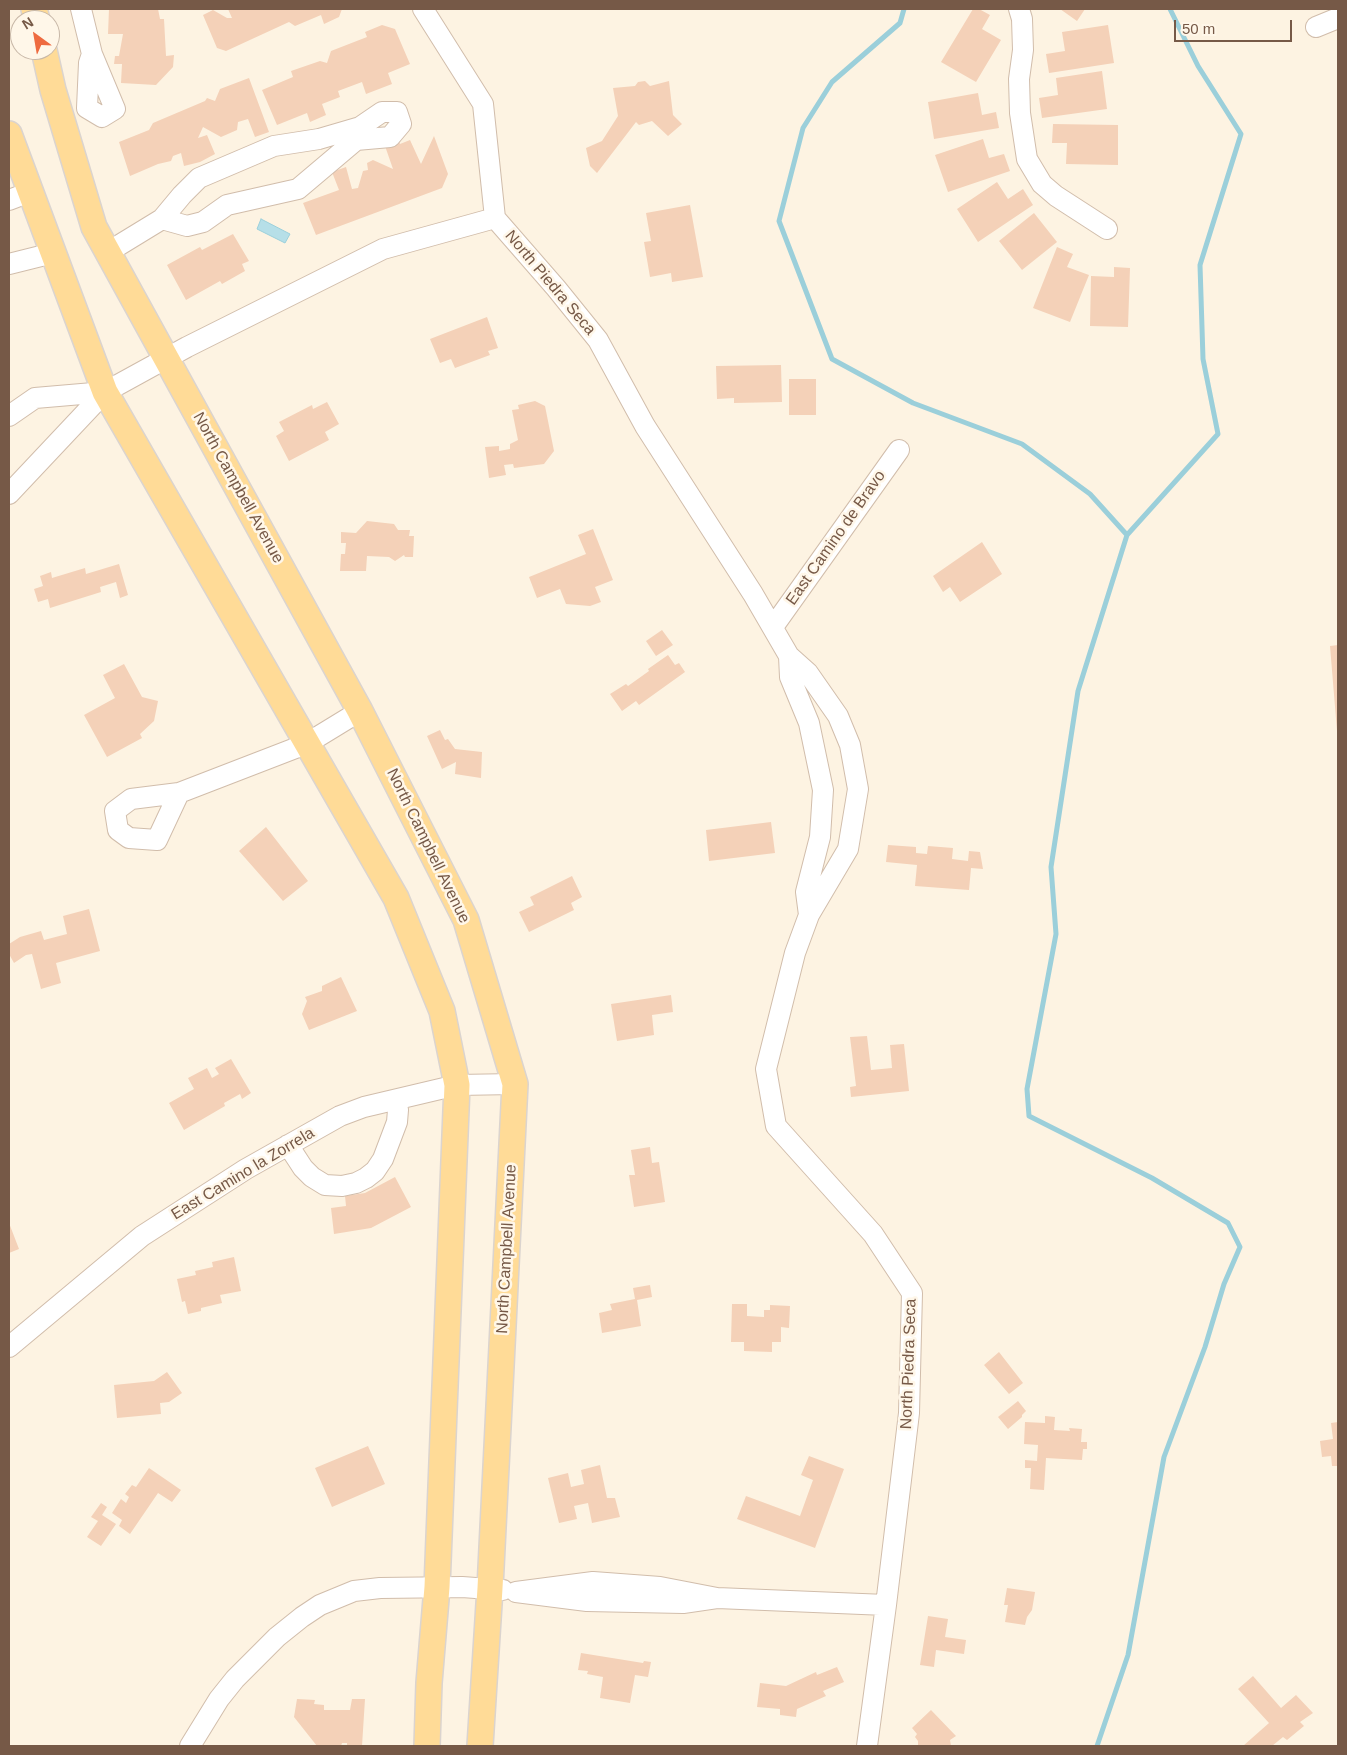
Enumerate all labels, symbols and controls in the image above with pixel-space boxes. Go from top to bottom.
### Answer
north arrow [10,10,60,60]
scale bar [1177,10,1294,42]
text: N [19,14,36,33]
text: 50 m [1182,20,1215,37]
street label: North Piedra Seca [501,227,599,339]
street label: North Campbell Avenue [188,409,288,567]
street label: East Camino de Bravo [782,467,890,609]
street label: North Campbell Avenue [382,766,474,926]
street label: East Camino la Zorrela [168,1124,318,1224]
street label: North Campbell Avenue [493,1164,521,1334]
street label: North Piedra Seca [897,1298,921,1430]

